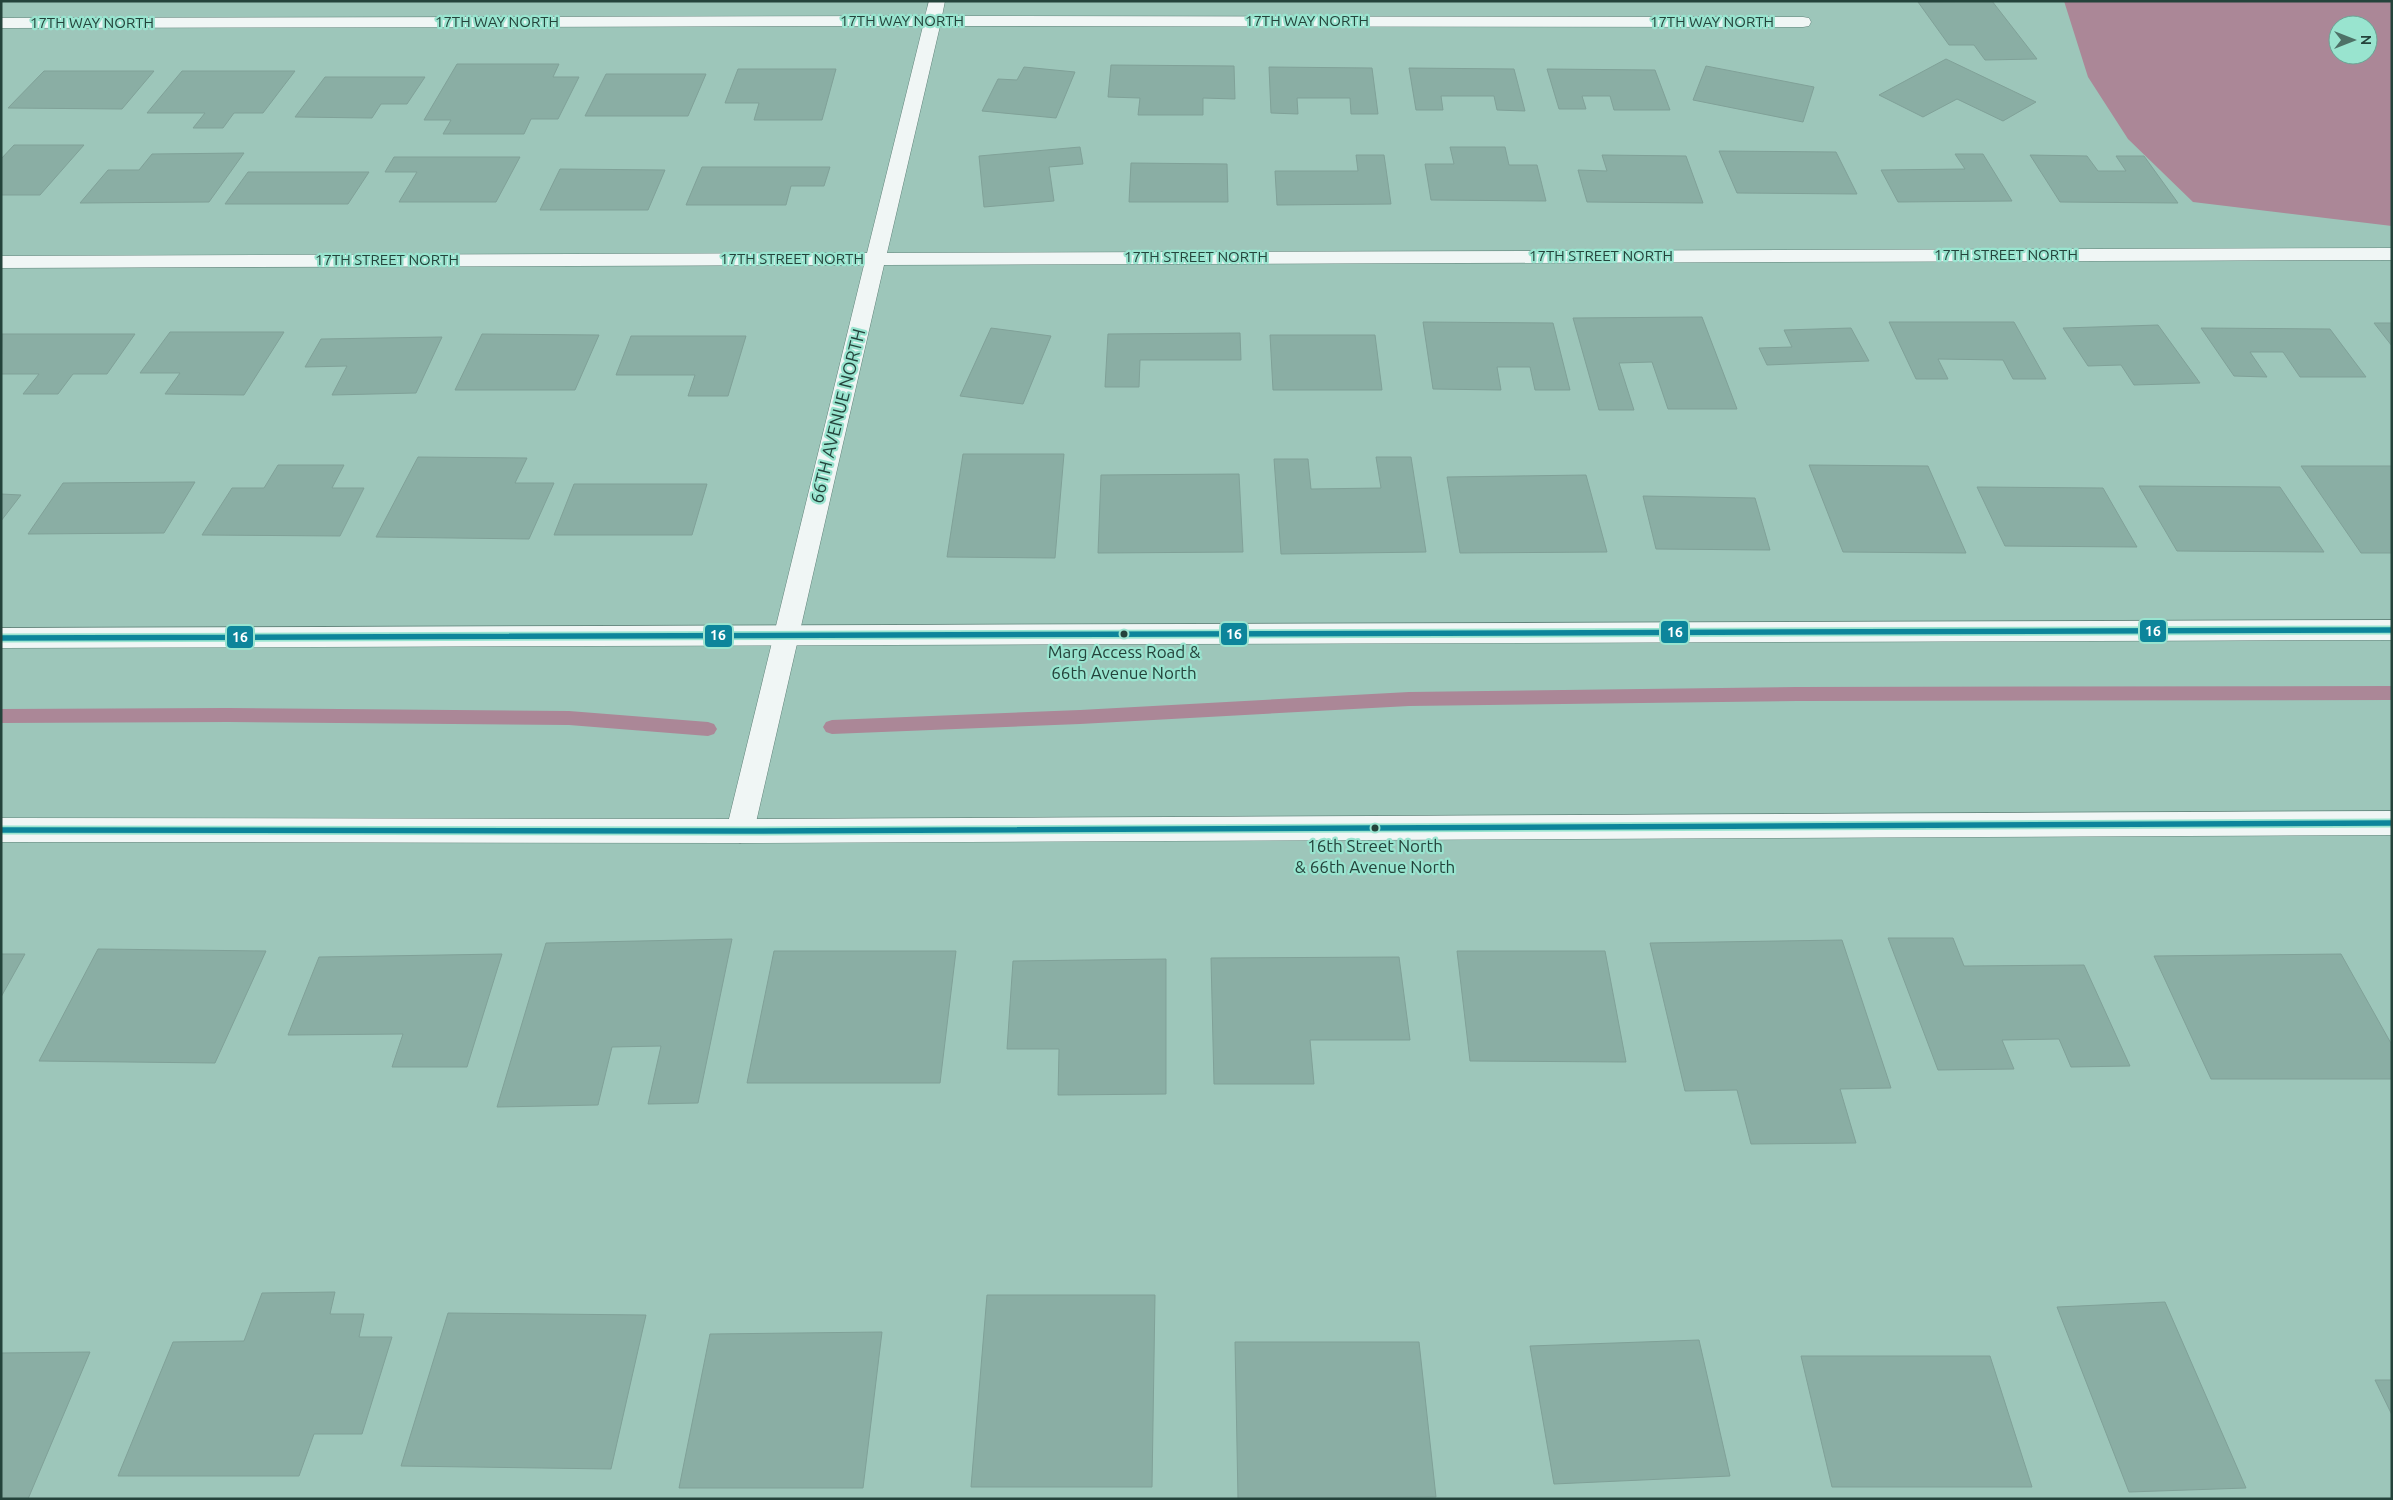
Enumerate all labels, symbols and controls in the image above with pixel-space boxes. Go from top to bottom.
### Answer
street label: 17TH WAY NORTH [840,12,964,29]
street label: 17TH WAY NORTH [1245,12,1369,29]
street label: 17TH WAY NORTH [435,13,559,30]
street label: 17TH WAY NORTH [1650,13,1774,30]
street label: 17TH WAY NORTH [30,14,154,31]
north arrow [2328,15,2378,65]
text: N [2358,35,2374,45]
street label: 17TH STREET NORTH [1934,246,2078,263]
street label: 17TH STREET NORTH [1529,247,1673,264]
street label: 17TH STREET NORTH [1124,248,1268,265]
street label: 17TH STREET NORTH [720,250,864,267]
street label: 17TH STREET NORTH [315,251,459,268]
street label: 66TH AVENUE NORTH [806,326,868,505]
line badge: 16 [2139,619,2167,643]
line badge: 16 [1660,620,1689,644]
line badge: 16 [1220,622,1248,646]
text: 16 [2145,623,2161,639]
line badge: 16 [704,624,733,648]
text: 16 [1667,624,1683,640]
line badge: 16 [226,625,254,649]
text: 16 [1226,626,1242,642]
text: 16 [710,627,726,643]
text: 16 [232,629,248,645]
marker: Marg Access Road & 66th Avenue North [1119,629,1129,639]
place label: Marg Access Road & 66th Avenue North [1048,642,1200,682]
marker: 16th Street North & 66th Avenue North [1370,823,1380,833]
place label: 16th Street North & 66th Avenue North [1295,836,1455,876]

